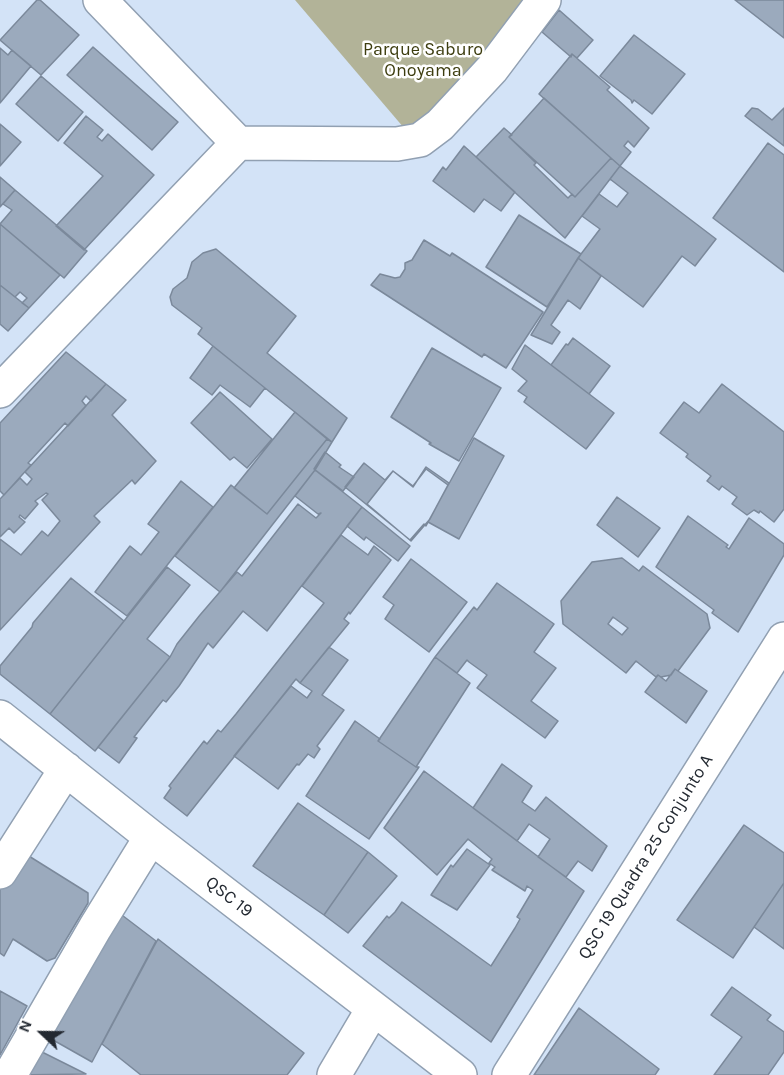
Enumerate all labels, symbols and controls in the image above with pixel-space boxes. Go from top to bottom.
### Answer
park label: Parque Saburo Onoyama [363,39,483,82]
street label: QSC 19 Quadra 25 Conjunto A [574,750,718,964]
street label: QSC 19 [201,872,257,922]
north arrow [12,1003,72,1063]
text: N [14,1017,36,1035]

